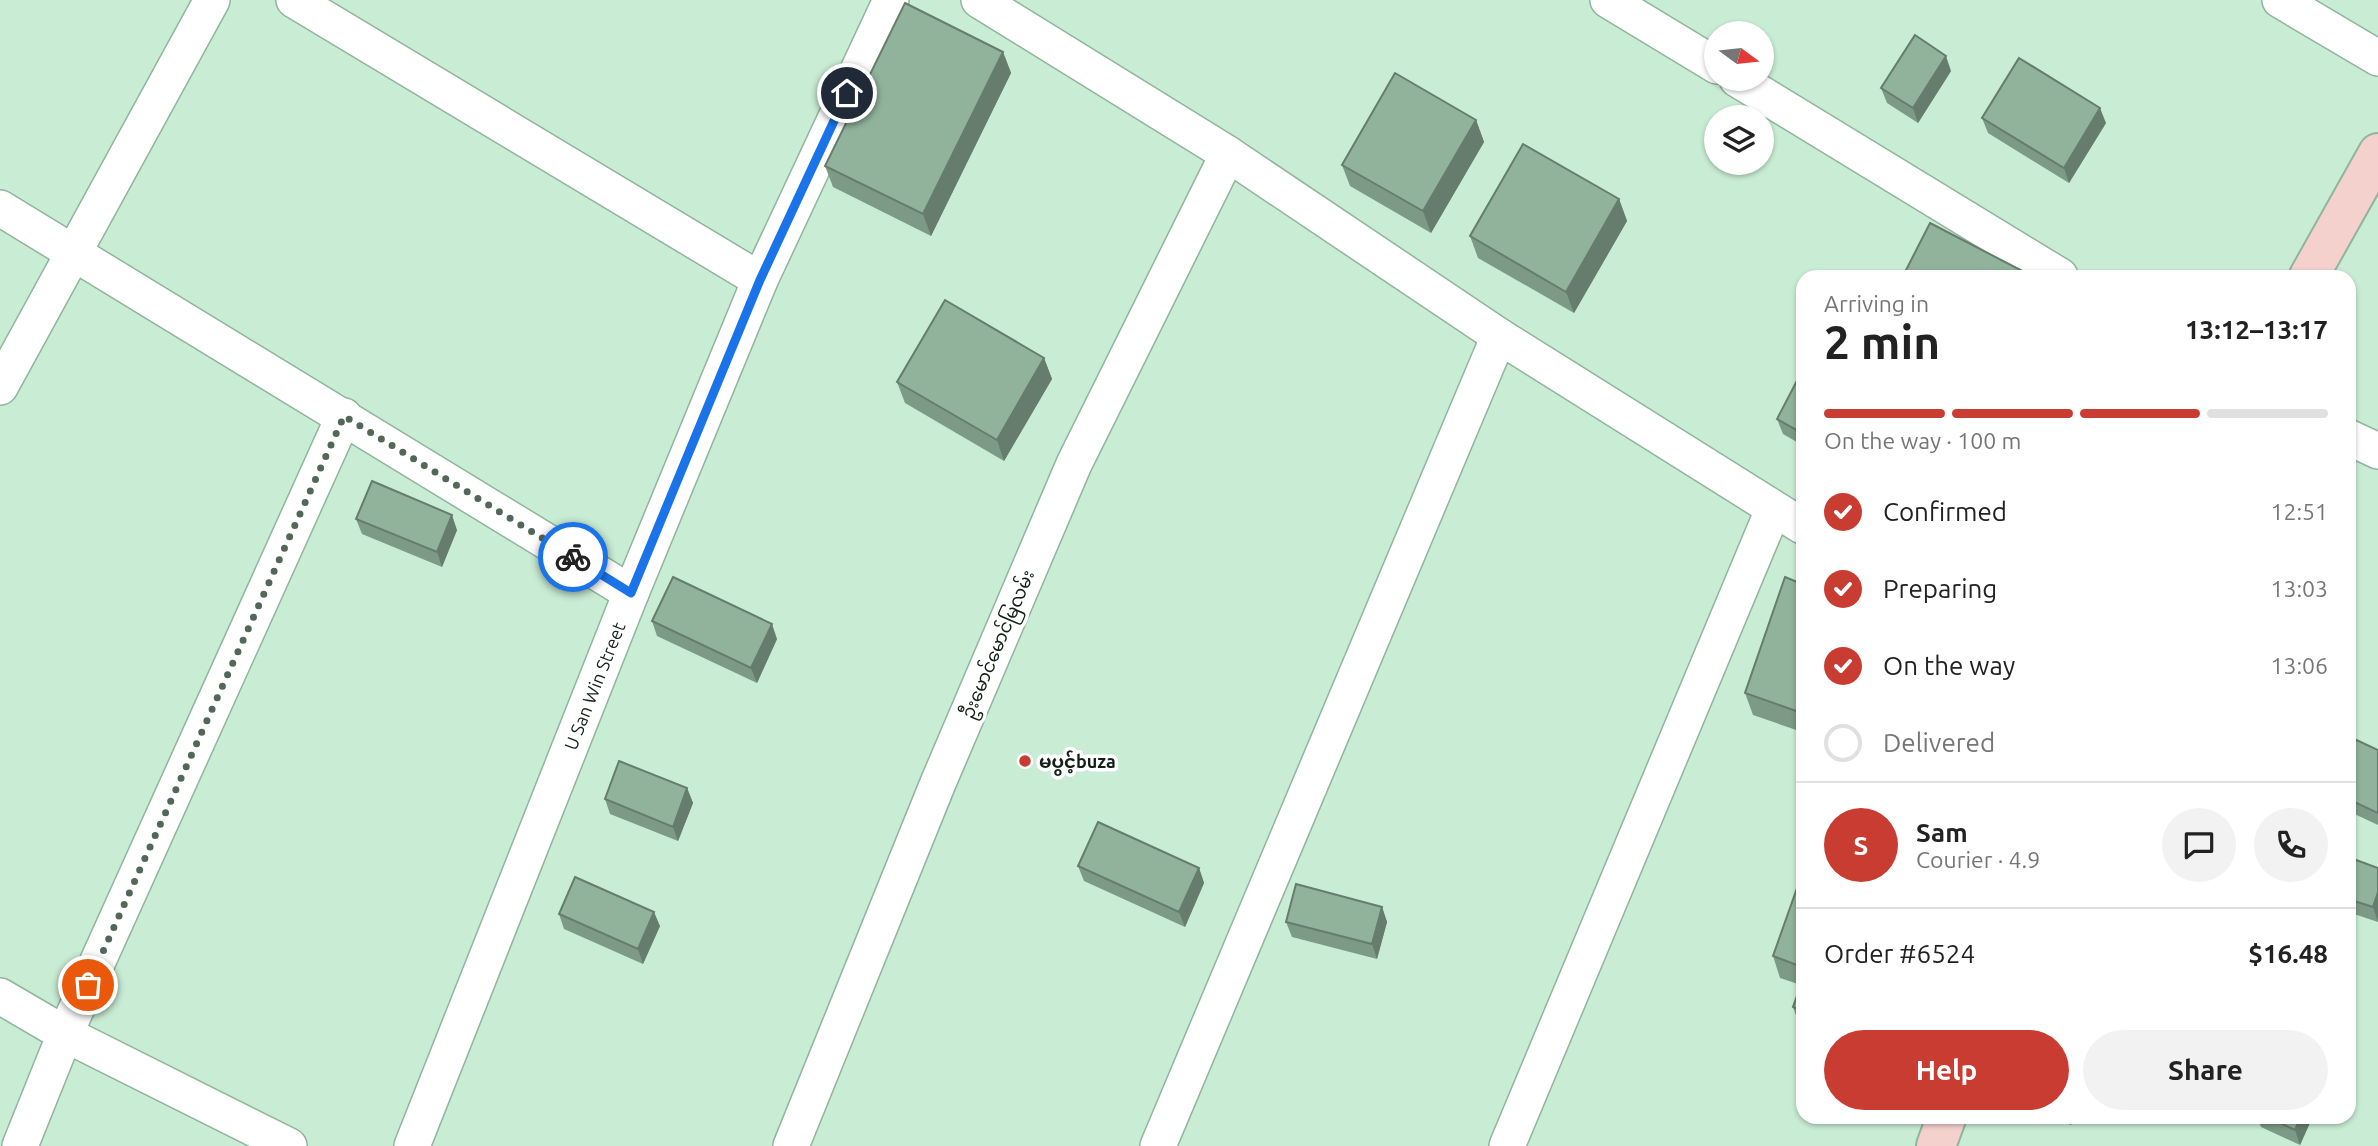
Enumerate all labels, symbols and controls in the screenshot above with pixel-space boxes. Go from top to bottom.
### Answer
north arrow [1704,21,1774,91]
map controls [1704,21,1774,175]
pin [817,63,877,123]
icon: home [828,74,866,112]
button: layers [1704,105,1774,175]
text: Arriving in [1824,291,1929,316]
text: 13:12–13:17 [2185,315,2328,344]
text: 2 min [1824,316,1940,368]
text: On the way · 100 m [1824,428,2021,453]
icon: check [1824,493,1862,531]
text: Confirmed [1883,497,2007,526]
text: 12:51 [2270,499,2328,524]
courier [538,522,608,592]
icon: bike [554,538,592,576]
street label: ဦးမောင်မောင်မြလမ်း [955,566,1043,724]
icon: check [1824,570,1862,608]
text: Preparing [1883,574,1997,603]
text: 13:03 [2270,576,2328,601]
street label: U San Win Street [560,619,629,753]
icon: check [1824,647,1862,685]
text: On the way [1883,651,2015,680]
text: 13:06 [2270,653,2328,678]
text: Delivered [1883,728,1995,757]
place label: မပွင့်buza [1039,750,1116,776]
marker: မပွင့်buza [1017,753,1033,769]
button: chat [2162,808,2236,882]
button: phone [2254,808,2328,882]
text: Sam [1916,818,1968,847]
text: S [1854,831,1868,860]
text: Courier · 4.9 [1916,847,2040,872]
text: Order #6524 [1824,939,1975,968]
text: $16.48 [2248,939,2328,968]
pin [58,955,118,1015]
icon: bag [69,966,107,1004]
button: Help [1824,1030,2069,1110]
button: Share [2083,1030,2328,1110]

